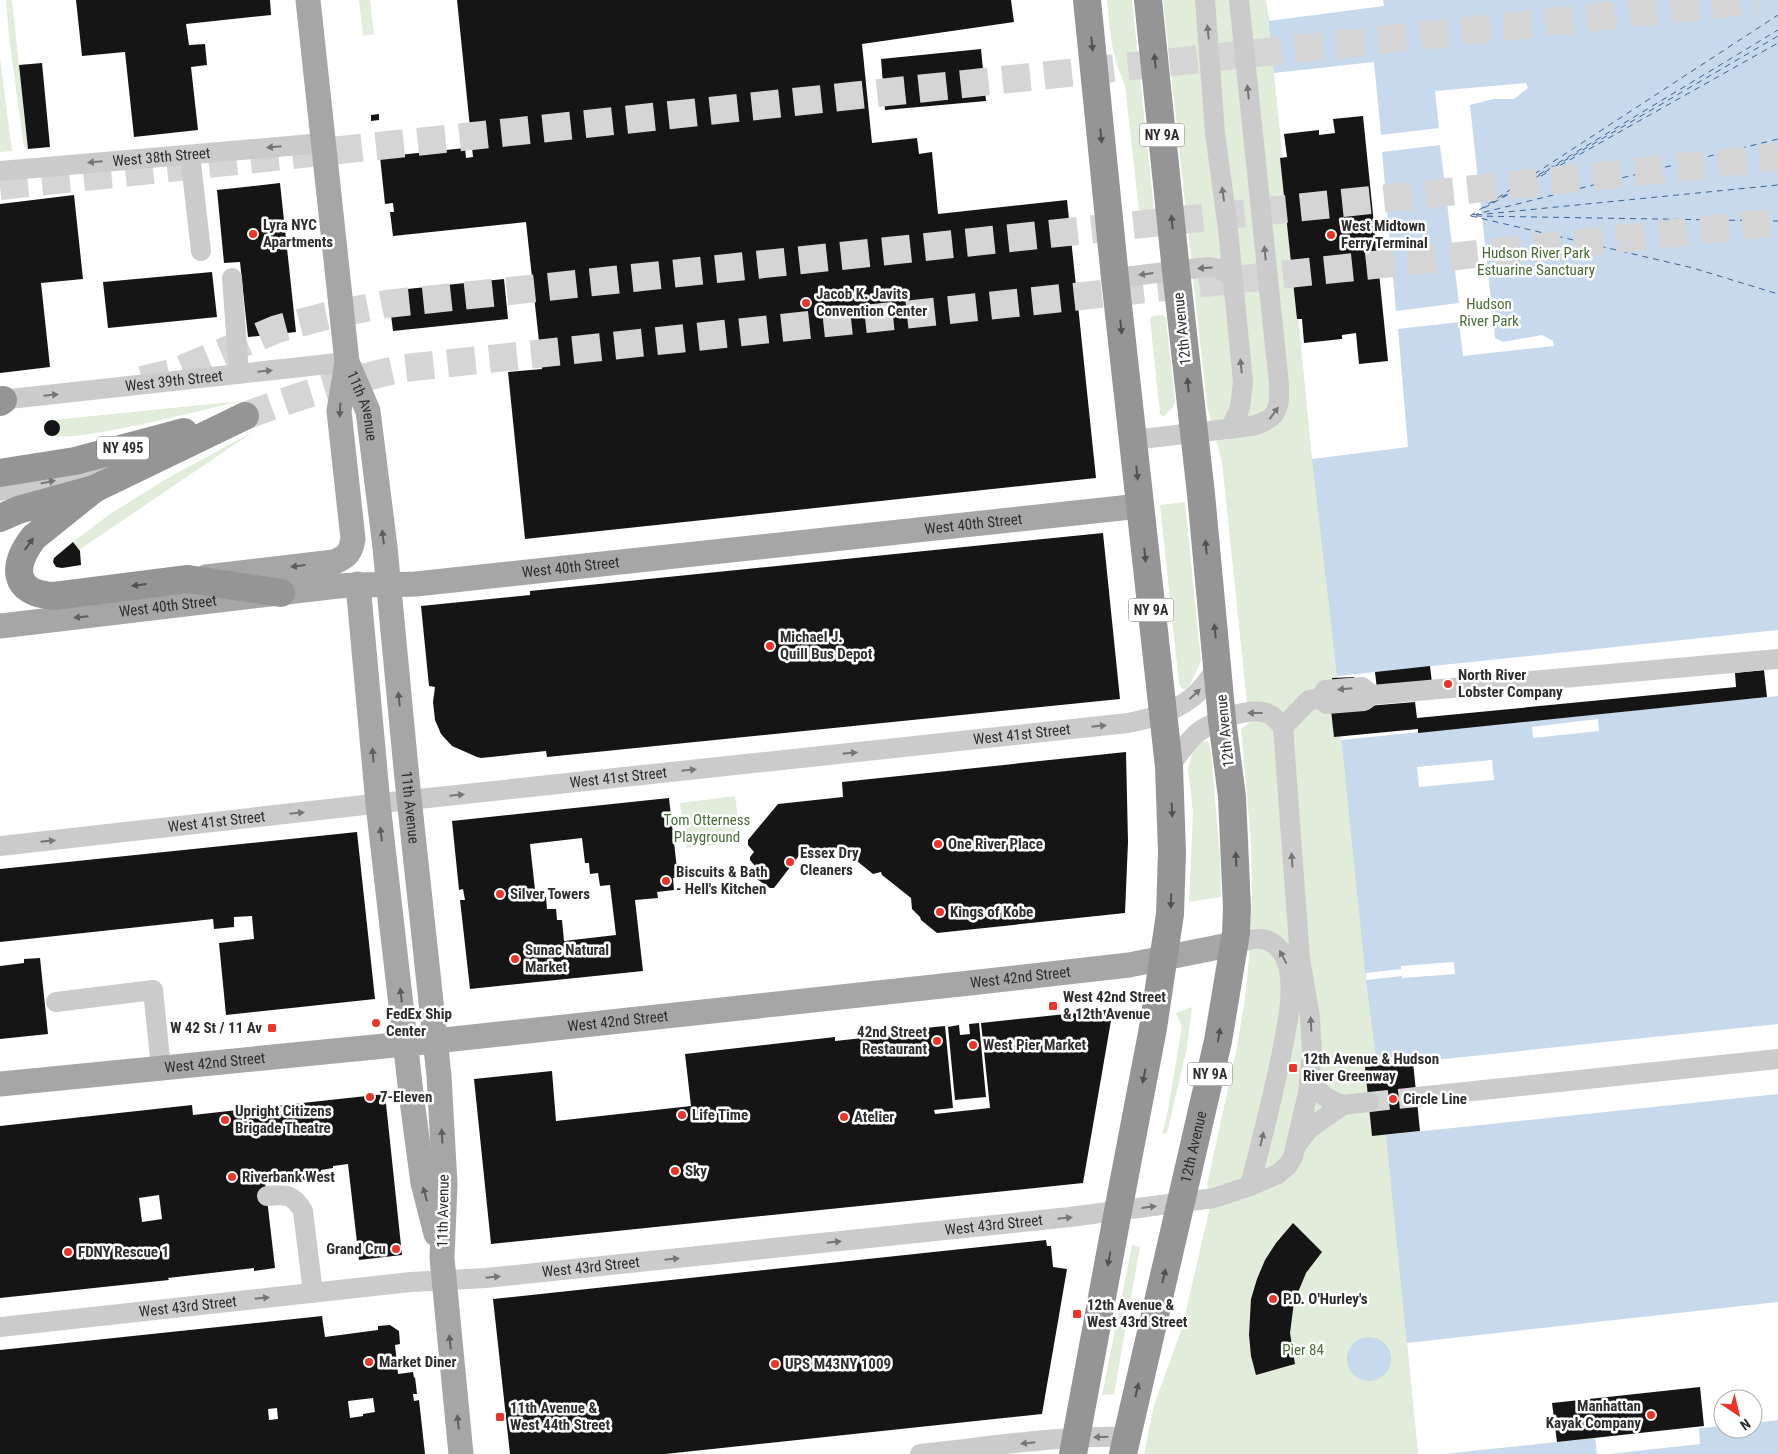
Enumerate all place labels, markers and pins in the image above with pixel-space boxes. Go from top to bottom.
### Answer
place label: Lyra NYC Apartments [263,216,333,251]
place label: West Midtown Ferry Terminal [1341,217,1428,252]
marker: Lyra NYC Apartments [247,228,259,240]
marker: West Midtown Ferry Terminal [1325,229,1337,241]
place label: Jacob K. Javits Convention Center [816,285,927,320]
marker: Jacob K. Javits Convention Center [800,297,812,309]
place label: Michael J. Quill Bus Depot [780,628,873,663]
marker: Michael J. Quill Bus Depot [764,640,776,652]
place label: North River Lobster Company [1458,666,1563,701]
marker: North River Lobster Company [1442,678,1454,690]
place label: One River Place [948,835,1043,853]
marker: One River Place [932,838,944,850]
place label: Essex Dry Cleaners [800,844,859,879]
marker: Essex Dry Cleaners [784,856,796,868]
place label: Biscuits & Bath - Hell's Kitchen [676,863,768,898]
marker: Biscuits & Bath - Hell's Kitchen [660,875,672,887]
place label: Silver Towers [510,885,590,903]
marker: Silver Towers [494,888,506,900]
place label: Kings of Kobe [950,903,1033,921]
marker: Kings of Kobe [934,906,946,918]
place label: Sunac Natural Market [525,941,609,976]
marker: Sunac Natural Market [509,953,521,965]
place label: West 42nd Street & 12th Avenue [1063,988,1166,1023]
marker: West 42nd Street & 12th Avenue [1047,1000,1059,1012]
place label: FedEx Ship Center [386,1005,452,1040]
marker: FedEx Ship Center [370,1017,382,1029]
place label: W 42 St / 11 Av [170,1019,262,1037]
marker: W 42 St / 11 Av [266,1022,278,1034]
place label: 42nd Street Restaurant [857,1023,927,1058]
marker: 42nd Street Restaurant [931,1035,943,1047]
place label: West Pier Market [983,1036,1087,1054]
marker: West Pier Market [967,1039,979,1051]
place label: 12th Avenue & Hudson River Greenway [1303,1050,1439,1085]
marker: 12th Avenue & Hudson River Greenway [1287,1062,1299,1074]
place label: 7-Eleven [380,1088,432,1106]
place label: Circle Line [1403,1090,1467,1108]
marker: 7-Eleven [364,1091,376,1103]
marker: Circle Line [1387,1093,1399,1105]
place label: Upright Citizens Brigade Theatre [235,1102,332,1137]
place label: Life Time [692,1106,748,1124]
place label: Atelier [854,1108,894,1126]
marker: Life Time [676,1109,688,1121]
marker: Atelier [838,1111,850,1123]
marker: Upright Citizens Brigade Theatre [219,1114,231,1126]
place label: Sky [685,1162,707,1180]
marker: Sky [669,1165,681,1177]
place label: Riverbank West [242,1168,335,1186]
marker: Riverbank West [226,1171,238,1183]
place label: Grand Cru [326,1240,386,1258]
place label: FDNY Rescue 1 [78,1243,169,1261]
marker: Grand Cru [390,1243,402,1255]
marker: FDNY Rescue 1 [62,1246,74,1258]
place label: P.D. O'Hurley's [1283,1290,1368,1308]
marker: P.D. O'Hurley's [1267,1293,1279,1305]
place label: 12th Avenue & West 43rd Street [1087,1296,1188,1331]
marker: 12th Avenue & West 43rd Street [1071,1308,1083,1320]
place label: Market Diner [379,1353,456,1371]
place label: UPS M43NY 1009 [785,1355,891,1373]
marker: Market Diner [363,1356,375,1368]
marker: UPS M43NY 1009 [769,1358,781,1370]
place label: Manhattan Kayak Company [1546,1397,1641,1432]
place label: 11th Avenue & West 44th Street [510,1399,611,1434]
marker: Manhattan Kayak Company [1645,1409,1657,1421]
marker: 11th Avenue & West 44th Street [494,1411,506,1423]

